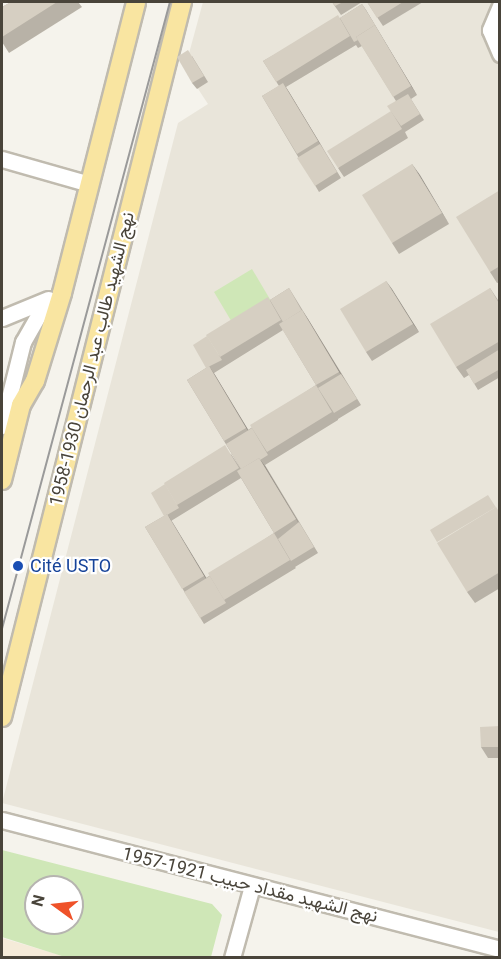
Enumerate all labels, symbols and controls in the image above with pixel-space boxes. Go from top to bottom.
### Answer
street label: نهج الشهيد طالب عبد الرحمان 1930-1958 [45,210,139,508]
place label: Cité USTO [30,555,111,577]
marker: Cité USTO [11,559,25,573]
street label: نهج الشهيد مقداد حبيب 1921-1957 [120,843,380,927]
north arrow [24,875,84,935]
text: N [27,893,49,909]

